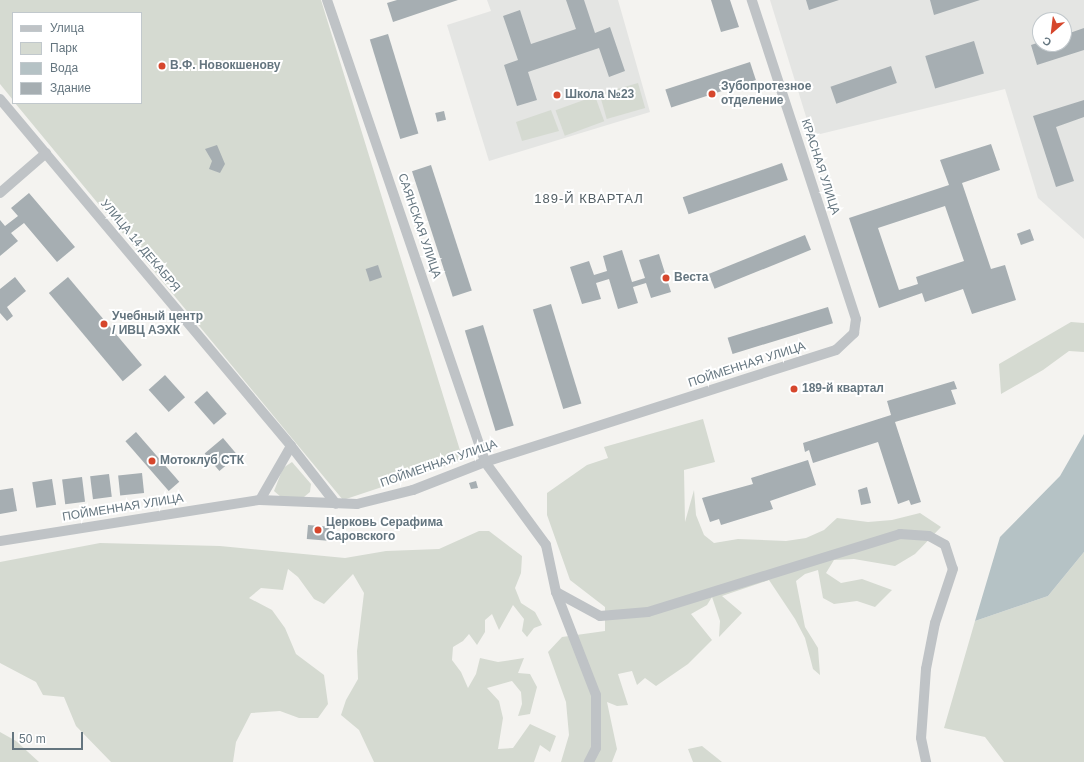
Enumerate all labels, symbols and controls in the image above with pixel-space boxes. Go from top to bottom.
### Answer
legend [12,12,142,104]
north arrow [1032,12,1072,52]
text: Улица [50,21,84,35]
text: С [1041,35,1053,49]
text: Парк [50,41,77,55]
place label: В.Ф. Новокшенову [170,59,280,73]
text: Вода [50,61,78,75]
marker: В.Ф. Новокшенову [157,61,167,71]
place label: Зубопротезное отделение [721,80,811,108]
text: Здание [50,81,91,95]
place label: Школа №23 [565,88,634,102]
marker: Зубопротезное отделение [706,88,718,100]
marker: Школа №23 [552,90,562,100]
street label: КРАСНАЯ УЛИЦА [798,117,842,217]
street label: САЯНСКАЯ УЛИЦА [394,172,444,280]
district label: 189-Й КВАРТАЛ [534,191,644,207]
street label: УЛИЦА 14 ДЕКАБРЯ [97,197,183,295]
place label: Веста [674,271,708,285]
marker: Веста [661,273,671,283]
place label: Учебный центр / ИВЦ АЭХК [112,310,203,338]
marker: Учебный центр / ИВЦ АЭХК [99,319,109,329]
street label: ПОЙМЕННАЯ УЛИЦА [687,339,807,391]
place label: 189-й квартал [802,382,884,396]
marker: 189-й квартал [789,384,799,394]
street label: ПОЙМЕННАЯ УЛИЦА [379,437,499,491]
place label: Мотоклуб СТК [160,454,244,468]
marker: Мотоклуб СТК [147,456,157,466]
street label: ПОЙМЕННАЯ УЛИЦА [61,491,185,525]
place label: Церковь Серафима Саровского [326,516,443,544]
marker: Церковь Серафима Саровского [313,525,323,535]
scale bar [14,724,85,750]
text: 50 m [19,732,46,746]

